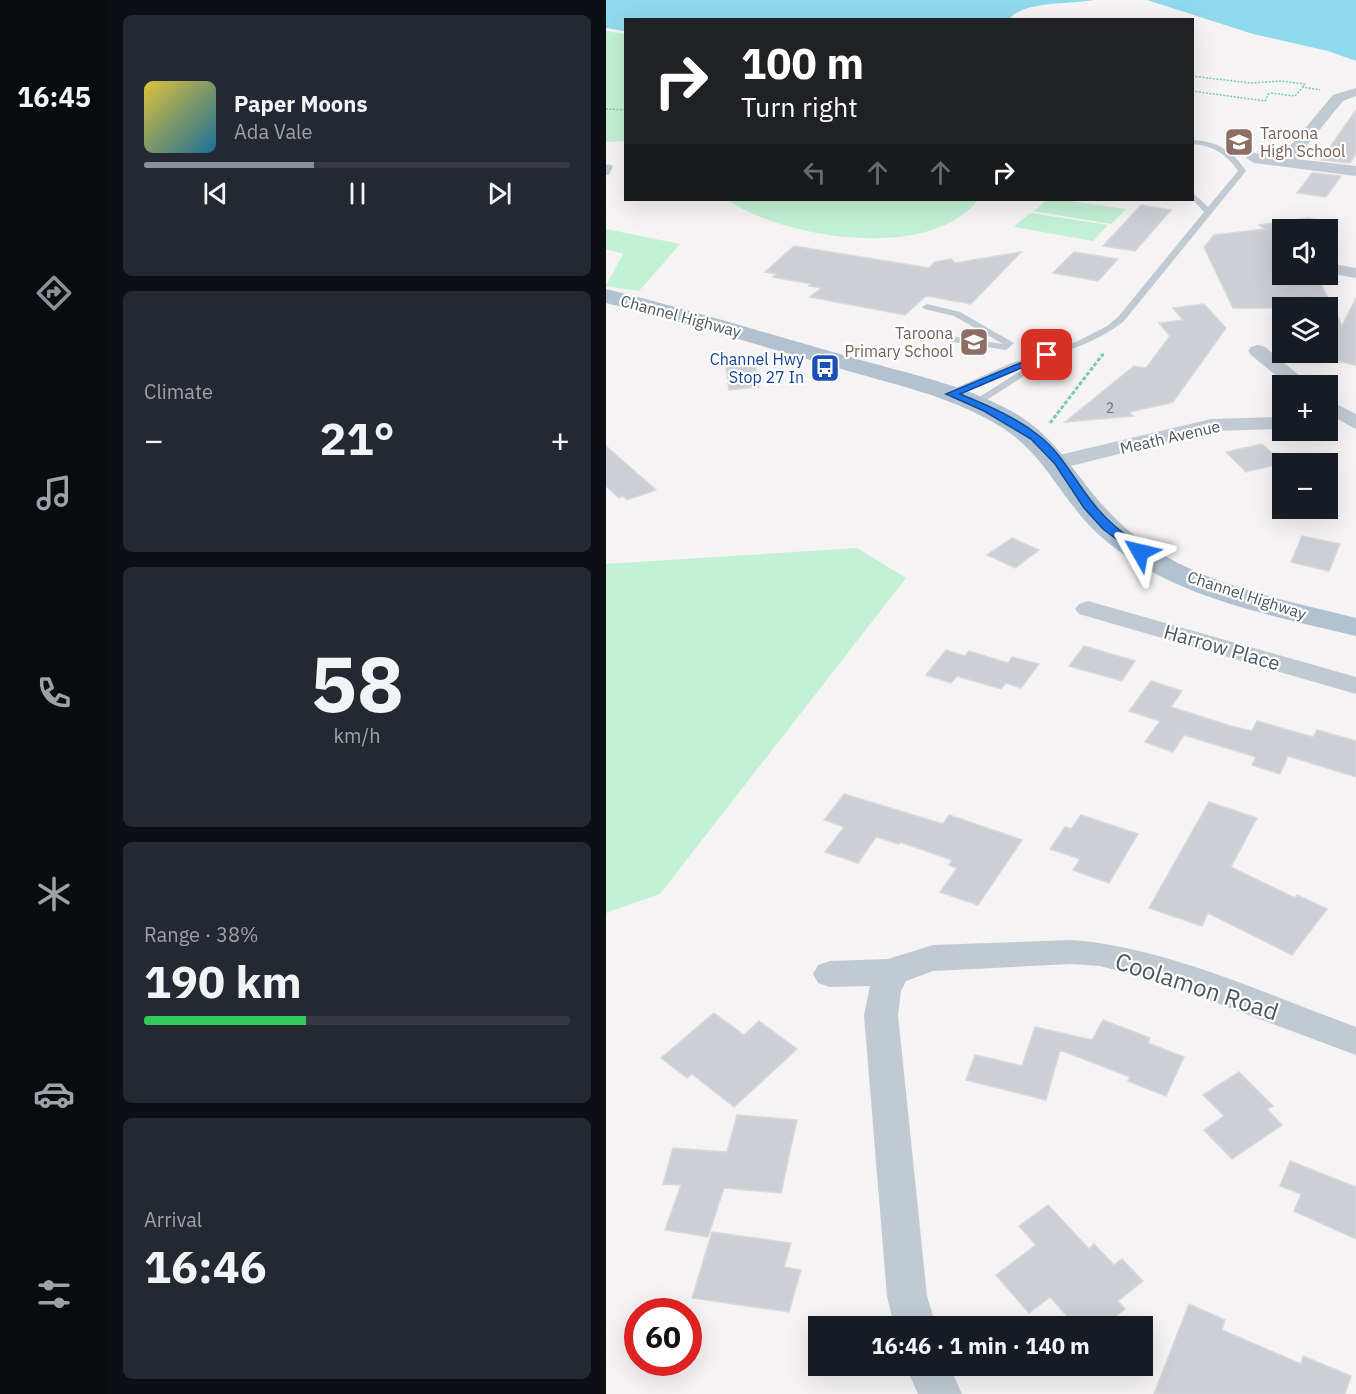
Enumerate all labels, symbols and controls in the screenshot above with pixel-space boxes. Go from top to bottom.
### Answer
text: 100 m [741,36,864,91]
icon: right [642,42,720,120]
text: 16:45 [17,79,91,114]
text: Paper Moons [234,89,367,118]
text: Turn right [741,89,858,124]
text: Ada Vale [234,118,313,145]
place label: Taroona High School [1260,123,1345,161]
school or university icon: Taroona High School [1223,126,1255,158]
icon: left [798,156,831,189]
icon: ahead [861,156,894,189]
icon: ahead [924,156,957,189]
icon: right [987,156,1020,189]
icon: previous [199,177,232,210]
icon: pause [341,177,374,210]
icon: next [483,177,516,210]
map controls [1272,219,1338,519]
button: sound [1272,219,1338,285]
icon: directions [33,272,75,314]
street label: Channel Highway [619,290,743,342]
button: layers [1272,297,1338,363]
place label: Taroona Primary School [845,323,953,361]
school or university icon: Taroona Primary School [958,326,990,358]
pin [1021,329,1072,380]
icon: arrive [1030,338,1063,371]
place label: Channel Hwy Stop 27 In [710,349,804,387]
bus stop icon: Channel Hwy Stop 27 In [809,352,841,384]
button: + [1272,375,1338,441]
text: Climate [144,378,213,405]
house number: 2 [1106,399,1114,417]
text: 21° [319,409,395,467]
street label: Meath Avenue [1118,416,1222,458]
text: − [144,418,164,461]
text: + [550,418,570,461]
button: − [1272,453,1338,519]
icon: music [33,472,75,514]
position arrow [1108,520,1172,584]
street label: Channel Highway [1185,566,1309,624]
street label: Harrow Place [1161,618,1283,676]
text: 58 [310,632,404,733]
icon: phone [33,672,75,714]
text: km/h [333,722,381,749]
icon: climate [33,873,75,915]
text: Range · 38% [144,921,259,948]
street label: Coolamon Road [1111,945,1283,1027]
text: 190 km [144,952,302,1010]
icon: car [33,1073,75,1115]
text: Arrival [144,1206,202,1233]
text: 16:46 [144,1237,267,1295]
icon: filters [33,1273,75,1315]
speed limit sign: 60 [624,1298,702,1376]
text: 16:46 · 1 min · 140 m [871,1331,1090,1360]

